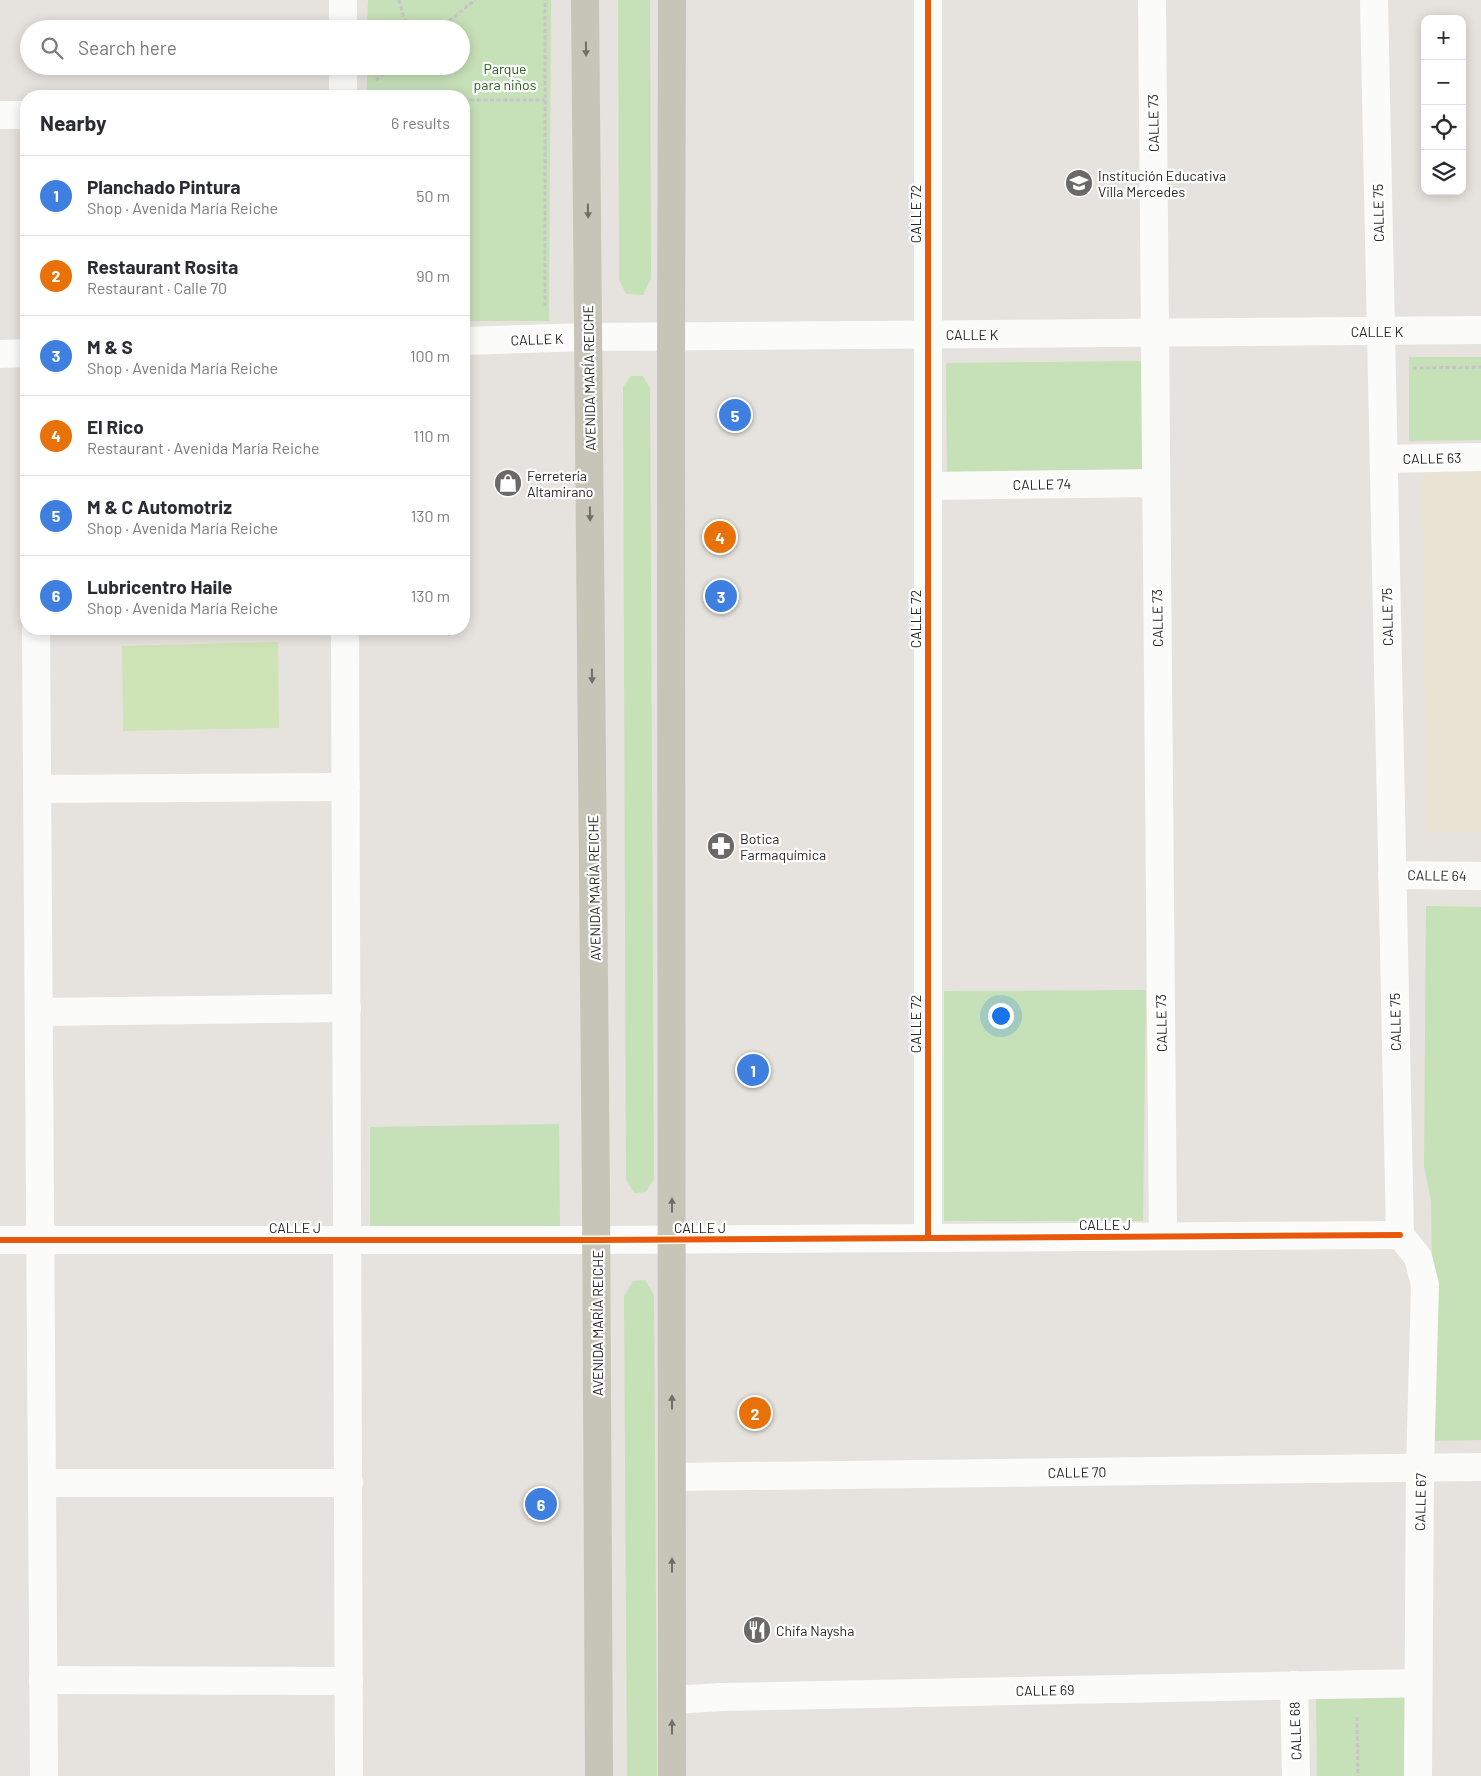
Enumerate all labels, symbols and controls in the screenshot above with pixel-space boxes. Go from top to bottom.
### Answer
map controls [1421,15,1466,195]
button: + [1421,15,1466,60]
search box [20,20,470,75]
icon: search [38,34,66,62]
text: Search here [78,36,177,59]
one-way arrow [582,41,590,57]
park label: Parque para niños [474,60,537,93]
button: − [1421,60,1466,105]
street label: CALLE 73 [1144,94,1162,152]
button: locate [1421,105,1466,150]
text: Nearby [40,110,106,135]
text: 6 results [391,113,450,132]
button: layers [1421,150,1466,195]
place label: Institución Educativa Villa Mercedes [1098,167,1226,200]
school or university icon: Institución Educativa Villa Mercedes [1064,168,1094,198]
text: Planchado Pintura [87,175,240,198]
street label: CALLE 75 [1369,184,1387,242]
street label: CALLE 72 [907,185,924,243]
text: 1 [53,186,59,205]
text: 50 m [416,186,450,205]
text: Shop · Avenida María Reiche [87,198,278,217]
one-way arrow [584,203,592,219]
text: Restaurant Rosita [87,255,238,278]
text: 2 [52,266,60,285]
text: 90 m [416,266,450,285]
text: Restaurant · Calle 70 [87,278,227,297]
street label: AVENIDA MARÍA REICHE [579,305,599,451]
street label: CALLE K [1351,323,1404,340]
street label: CALLE K [946,326,999,343]
street label: CALLE K [510,330,564,348]
text: M & S [87,335,133,358]
text: 3 [52,346,60,365]
text: 100 m [410,346,450,365]
text: Shop · Avenida María Reiche [87,358,278,377]
pin: 5 [719,396,751,434]
text: El Rico [87,415,144,438]
text: 4 [51,426,61,445]
text: 110 m [413,426,450,445]
text: Restaurant · Avenida María Reiche [87,438,319,457]
street label: CALLE 63 [1403,449,1461,467]
place label: Ferretería Altamirano [527,467,593,500]
shop icon: Ferretería Altamirano [493,468,523,498]
street label: CALLE 74 [1013,475,1071,493]
text: M & C Automotriz [87,495,232,518]
text: 5 [52,506,60,525]
text: 130 m [411,506,450,525]
one-way arrow [587,506,595,522]
text: Shop · Avenida María Reiche [87,518,278,537]
pin: 4 [704,518,736,556]
text: Lubricentro Haile [87,575,232,598]
pin: 3 [705,577,737,615]
text: 6 [52,586,60,605]
text: 130 m [411,586,450,605]
street label: CALLE 75 [1378,588,1396,646]
street label: CALLE 73 [1148,589,1166,647]
street label: CALLE 72 [907,590,924,648]
text: Shop · Avenida María Reiche [87,598,278,617]
one-way arrow [588,668,596,684]
street label: AVENIDA MARÍA REICHE [584,815,604,961]
place label: Botica Farmaquímica [740,830,826,863]
pharmacy icon: Botica Farmaquímica [706,831,736,861]
street label: CALLE 64 [1407,866,1467,884]
street label: CALLE 75 [1386,993,1404,1051]
street label: CALLE 73 [1152,994,1170,1052]
street label: CALLE 72 [907,995,924,1053]
your location [988,1003,1014,1029]
pin: 1 [737,1051,769,1089]
one-way arrow [668,1197,676,1213]
street label: CALLE J [1079,1216,1131,1233]
street label: CALLE J [269,1219,321,1236]
street label: CALLE J [674,1219,726,1236]
street label: AVENIDA MARÍA REICHE [589,1250,606,1396]
one-way arrow [668,1394,676,1410]
pin: 2 [739,1394,771,1432]
street label: CALLE 70 [1048,1463,1106,1481]
street label: CALLE 67 [1411,1472,1429,1531]
pin: 6 [525,1485,557,1523]
one-way arrow [668,1557,676,1573]
restaurant icon: Chifa Naysha [742,1615,772,1645]
place label: Chifa Naysha [776,1622,854,1639]
street label: CALLE 69 [1016,1681,1074,1699]
street label: CALLE 68 [1285,1701,1305,1761]
one-way arrow [668,1719,676,1735]

